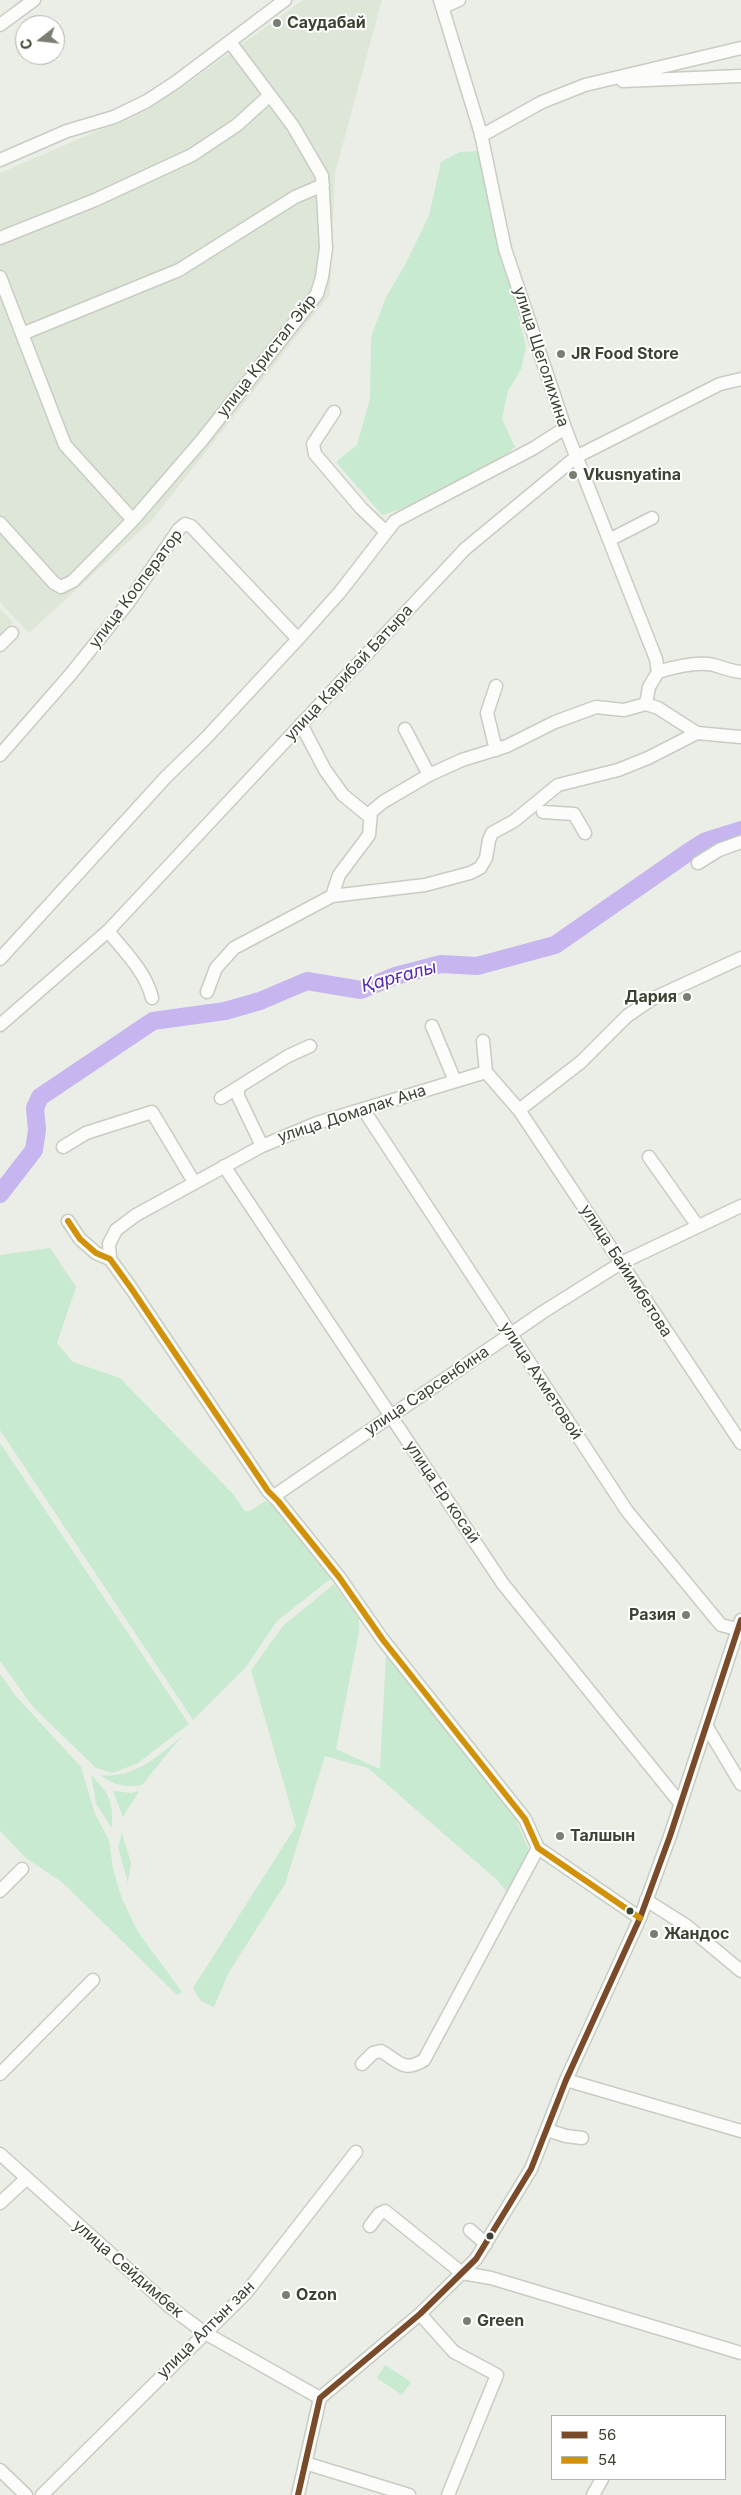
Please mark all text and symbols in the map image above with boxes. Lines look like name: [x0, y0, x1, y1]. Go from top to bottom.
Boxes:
place label: Саудабай: [287, 13, 366, 33]
north arrow: [15, 15, 65, 65]
marker: Саудабай: [271, 17, 283, 29]
text: С: [16, 37, 36, 51]
street label: улица Щеголихина: [509, 284, 573, 430]
street label: улица Кристал Эйр: [213, 291, 321, 421]
place label: JR Food Store: [571, 344, 679, 364]
marker: JR Food Store: [555, 348, 567, 360]
place label: Vkusnyatina: [583, 465, 681, 485]
marker: Vkusnyatina: [567, 469, 579, 481]
street label: улица Кооператор: [85, 526, 187, 652]
street label: улица Карибай Батыра: [281, 601, 417, 745]
water label: Қарғалы: [359, 957, 439, 997]
place label: Дария: [625, 987, 677, 1007]
marker: Дария: [681, 991, 693, 1003]
street label: улица Домалак Ана: [275, 1081, 429, 1147]
street label: улица Байимбетова: [576, 1201, 676, 1341]
street label: улица Ахметовой: [496, 1319, 586, 1443]
street label: улица Сарсенбина: [361, 1342, 493, 1440]
street label: улица Ер косай: [401, 1437, 483, 1547]
place label: Разия: [629, 1605, 676, 1625]
marker: Разия: [680, 1609, 692, 1621]
place label: Талшын: [570, 1826, 635, 1846]
marker: Талшын: [554, 1830, 566, 1842]
unlabelled marker: [625, 1906, 635, 1916]
place label: Жандос: [664, 1924, 729, 1944]
marker: Жандос: [648, 1928, 660, 1940]
street label: улица Сейдимбек: [69, 2216, 187, 2322]
unlabelled marker: [485, 2231, 495, 2241]
street label: улица Алтын зан: [153, 2277, 259, 2383]
place label: Ozon: [296, 2285, 337, 2305]
marker: Ozon: [280, 2289, 292, 2301]
place label: Green: [477, 2311, 524, 2331]
marker: Green: [461, 2315, 473, 2327]
legend: [551, 2415, 726, 2480]
text: 56: [598, 2425, 616, 2444]
text: 54: [598, 2450, 617, 2469]

